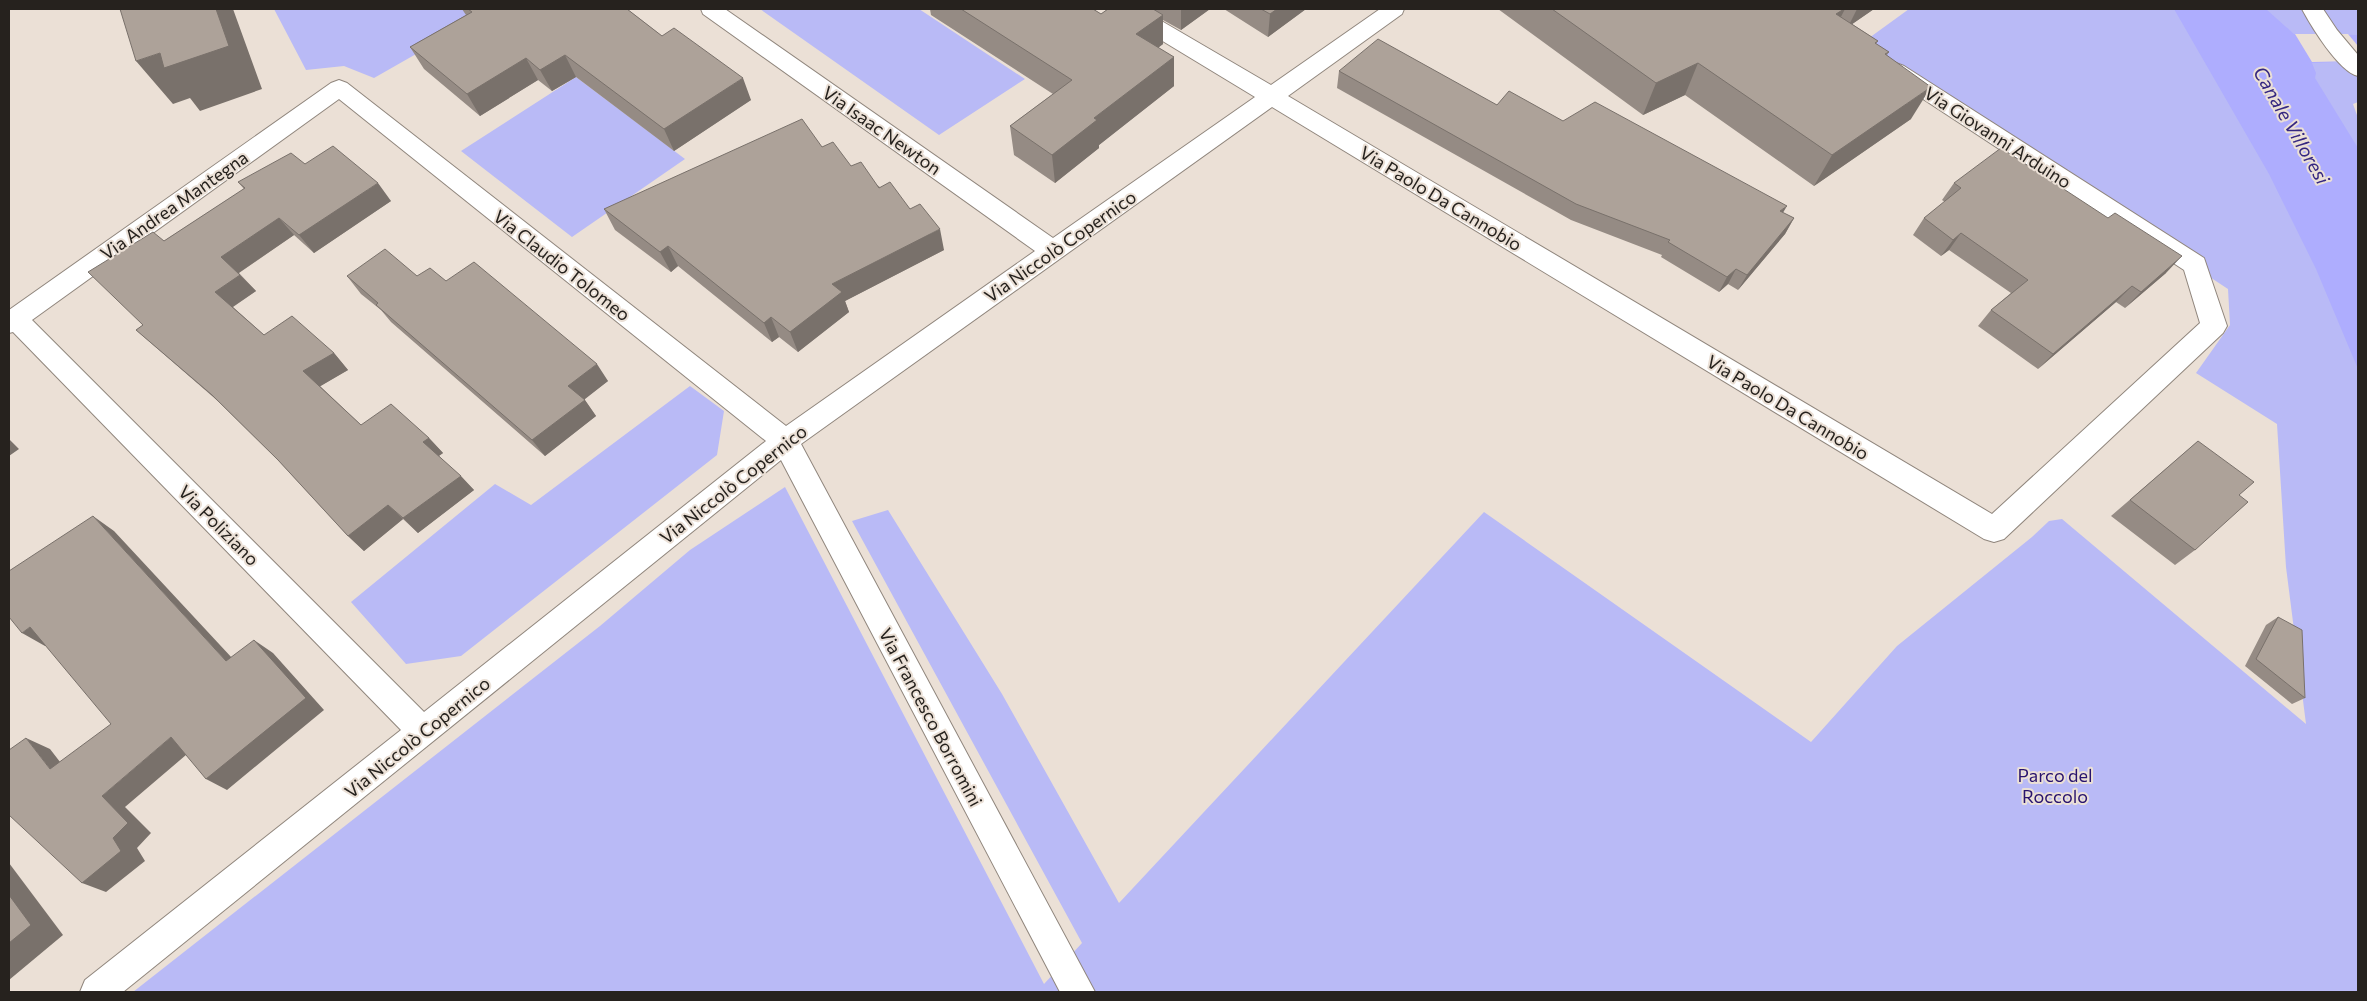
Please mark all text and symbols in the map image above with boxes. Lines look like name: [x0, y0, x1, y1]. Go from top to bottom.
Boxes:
water label: Canale Villoresi: [2249, 62, 2336, 189]
street label: Via Isaac Newton: [818, 81, 946, 179]
street label: Via Giovanni Arduino: [1920, 81, 2076, 193]
street label: Via Paolo Da Cannobio: [1356, 141, 1526, 255]
street label: Via Andrea Mantegna: [96, 146, 252, 264]
street label: Via Niccolò Copernico: [980, 185, 1140, 307]
street label: Via Claudio Tolomeo: [489, 205, 635, 325]
street label: Via Paolo Da Cannobio: [1703, 350, 1873, 464]
street label: Via Niccolò Copernico: [655, 420, 811, 548]
street label: Via Poliziano: [174, 480, 264, 570]
street label: Via Francesco Borromini: [875, 624, 987, 810]
street label: Via Niccolò Copernico: [340, 672, 494, 802]
park label: Parco del Roccolo: [2017, 764, 2093, 807]

